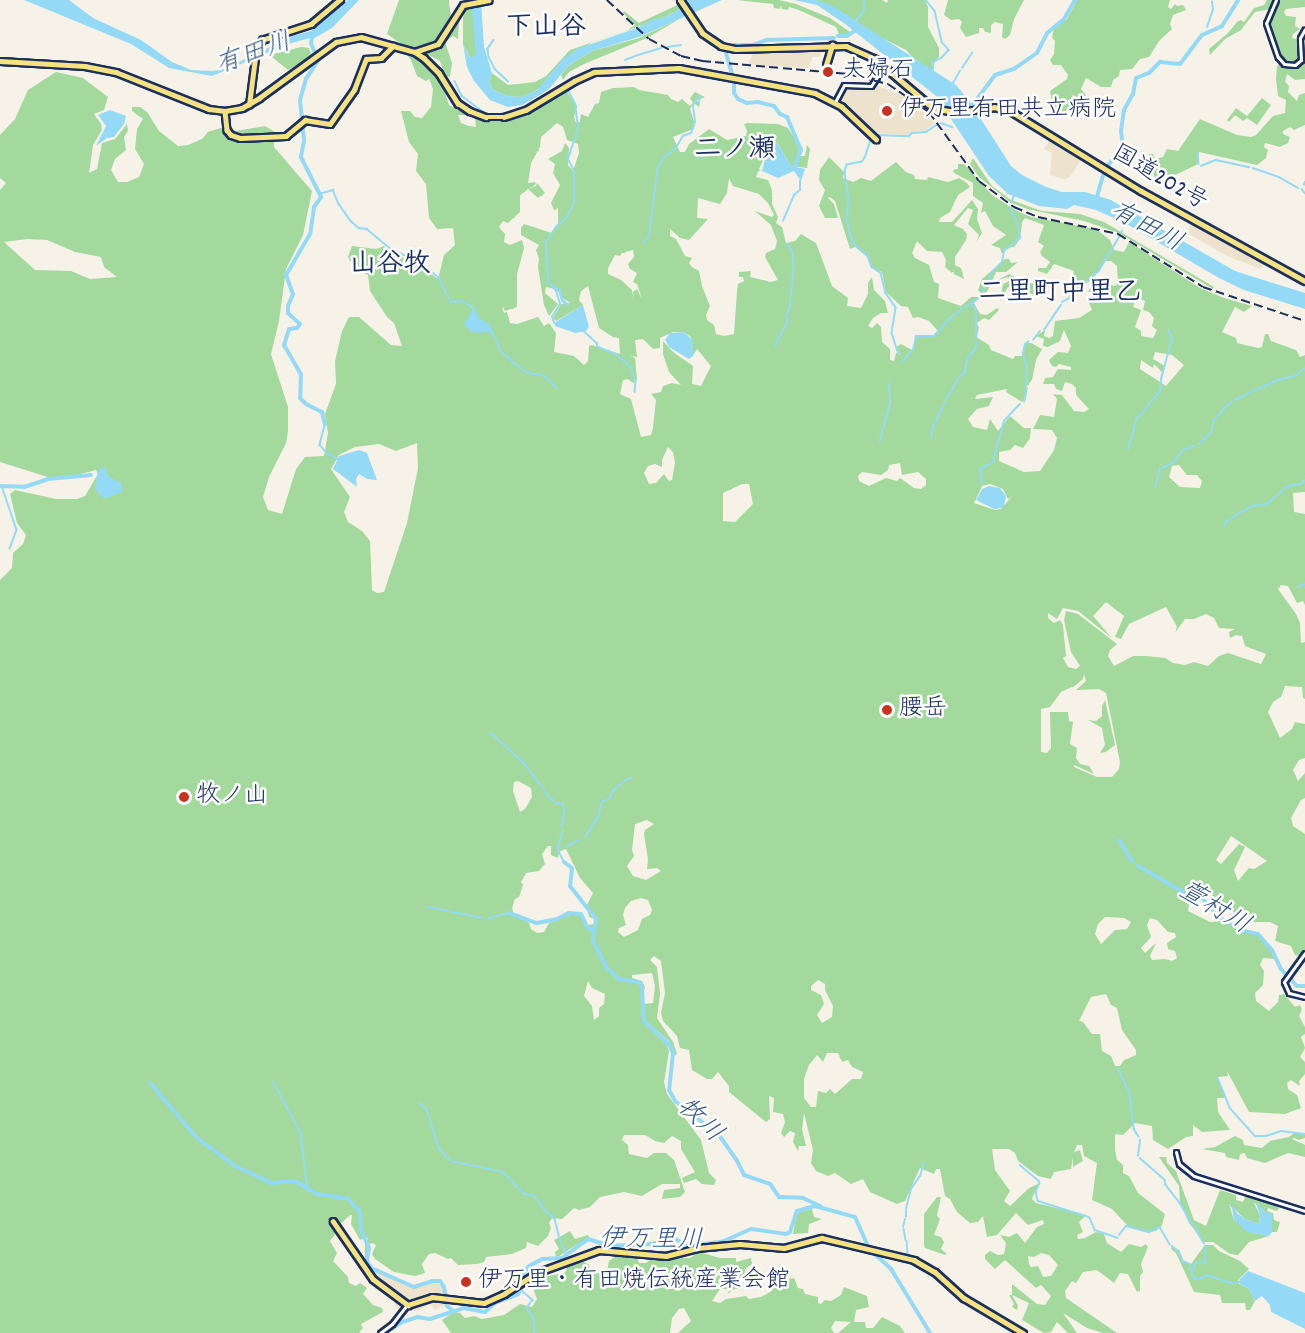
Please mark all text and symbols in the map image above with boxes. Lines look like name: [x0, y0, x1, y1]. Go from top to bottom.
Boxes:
district label: 下山谷: [506, 13, 586, 45]
water label: 有田川: [212, 28, 296, 82]
place label: 夫婦石: [842, 58, 914, 86]
marker: 夫婦石: [819, 63, 837, 81]
place label: 伊万里有田共立病院: [900, 97, 1116, 125]
marker: 伊万里有田共立病院: [878, 102, 896, 120]
district label: 二ノ瀬: [695, 135, 775, 167]
street label: 国道202号: [1106, 140, 1212, 218]
water label: 有田川: [1104, 196, 1188, 260]
district label: 山谷牧: [350, 250, 430, 282]
district label: 二里町中里乙: [979, 278, 1141, 310]
place label: 腰岳: [899, 696, 947, 724]
marker: 腰岳: [880, 703, 894, 717]
place label: 牧ノ山: [196, 783, 268, 811]
marker: 牧ノ山: [177, 790, 191, 804]
water label: 萱村川: [1173, 876, 1255, 942]
water label: 牧川: [669, 1092, 729, 1150]
water label: 伊万里川: [599, 1224, 703, 1258]
place label: 伊万里・有田焼伝統産業会館: [478, 1268, 790, 1296]
marker: 伊万里・有田焼伝統産業会館: [459, 1275, 473, 1289]

